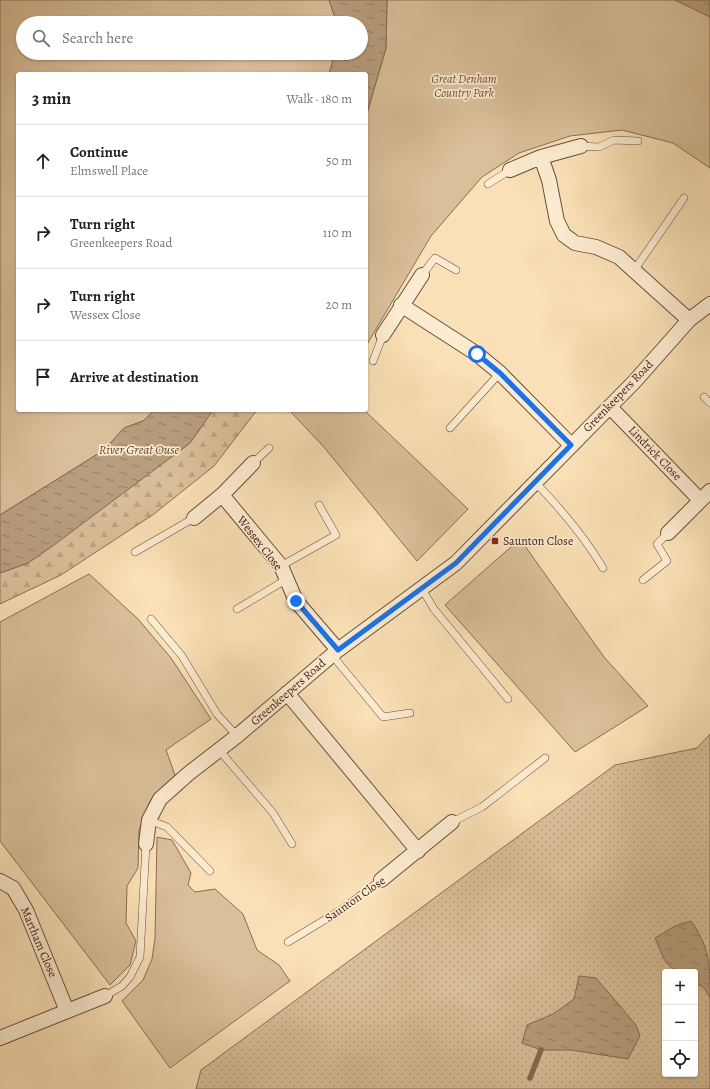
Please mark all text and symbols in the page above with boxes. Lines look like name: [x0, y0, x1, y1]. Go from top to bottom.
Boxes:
search box: [16, 16, 368, 60]
icon: search: [30, 27, 52, 49]
text: Search here: [62, 28, 133, 48]
park label: Great Denham Country Park: [431, 71, 497, 101]
text: 3 min: [32, 87, 71, 110]
text: Walk · 180 m: [286, 90, 352, 107]
text: Continue: [70, 142, 128, 162]
icon: ahead: [32, 150, 54, 172]
text: 50 m: [326, 152, 352, 169]
text: Elmswell Place: [70, 162, 148, 179]
text: Turn right: [70, 214, 135, 234]
icon: right: [32, 222, 54, 244]
text: 110 m: [323, 224, 352, 241]
text: Greenkeepers Road: [70, 234, 172, 251]
text: Turn right: [70, 286, 135, 306]
icon: right: [32, 294, 54, 316]
text: 20 m: [326, 296, 352, 313]
text: Wessex Close: [70, 306, 141, 323]
route start: [468, 345, 486, 363]
street label: Greenkeepers Road: [579, 356, 657, 436]
icon: arrive: [32, 366, 54, 388]
text: Arrive at destination: [70, 367, 199, 387]
street label: Lindrick Close: [625, 422, 685, 484]
water label: River Great Ouse: [99, 441, 180, 458]
street label: Wessex Close: [233, 512, 286, 574]
place label: Saunton Close: [503, 533, 573, 549]
marker: Saunton Close: [490, 536, 500, 546]
route end: [287, 592, 305, 610]
street label: Greenkeepers Road: [247, 655, 329, 729]
street label: Saunton Close: [322, 872, 388, 926]
street label: Martham Close: [17, 904, 61, 980]
map controls: [662, 969, 698, 1077]
button: +: [662, 969, 698, 1005]
button: −: [662, 1005, 698, 1041]
button: locate: [662, 1041, 698, 1077]

